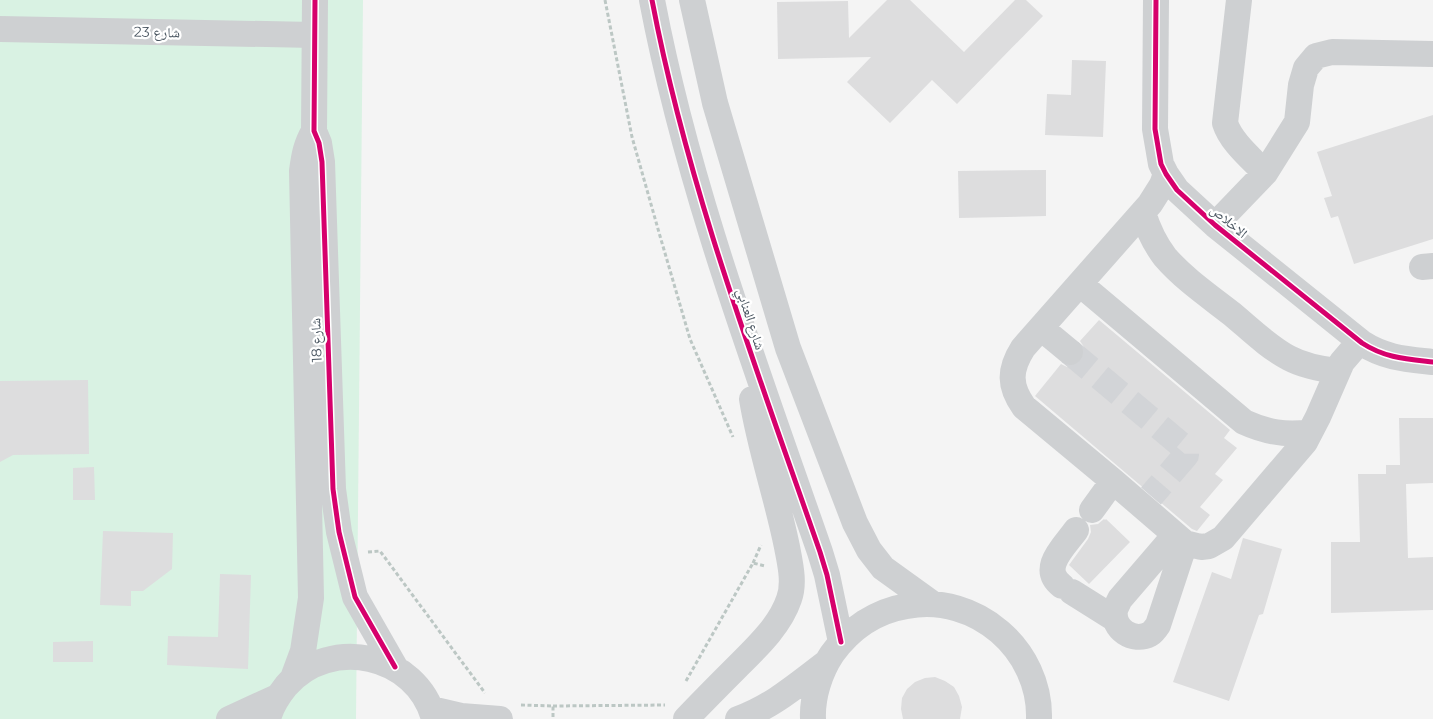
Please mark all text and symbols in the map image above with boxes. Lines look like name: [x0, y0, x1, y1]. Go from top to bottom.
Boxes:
street label: شارع 23: [134, 23, 180, 42]
street label: الاخلاص: [1207, 200, 1251, 242]
street label: شارع العنابي: [730, 286, 769, 353]
street label: شارع 18: [306, 318, 327, 362]

